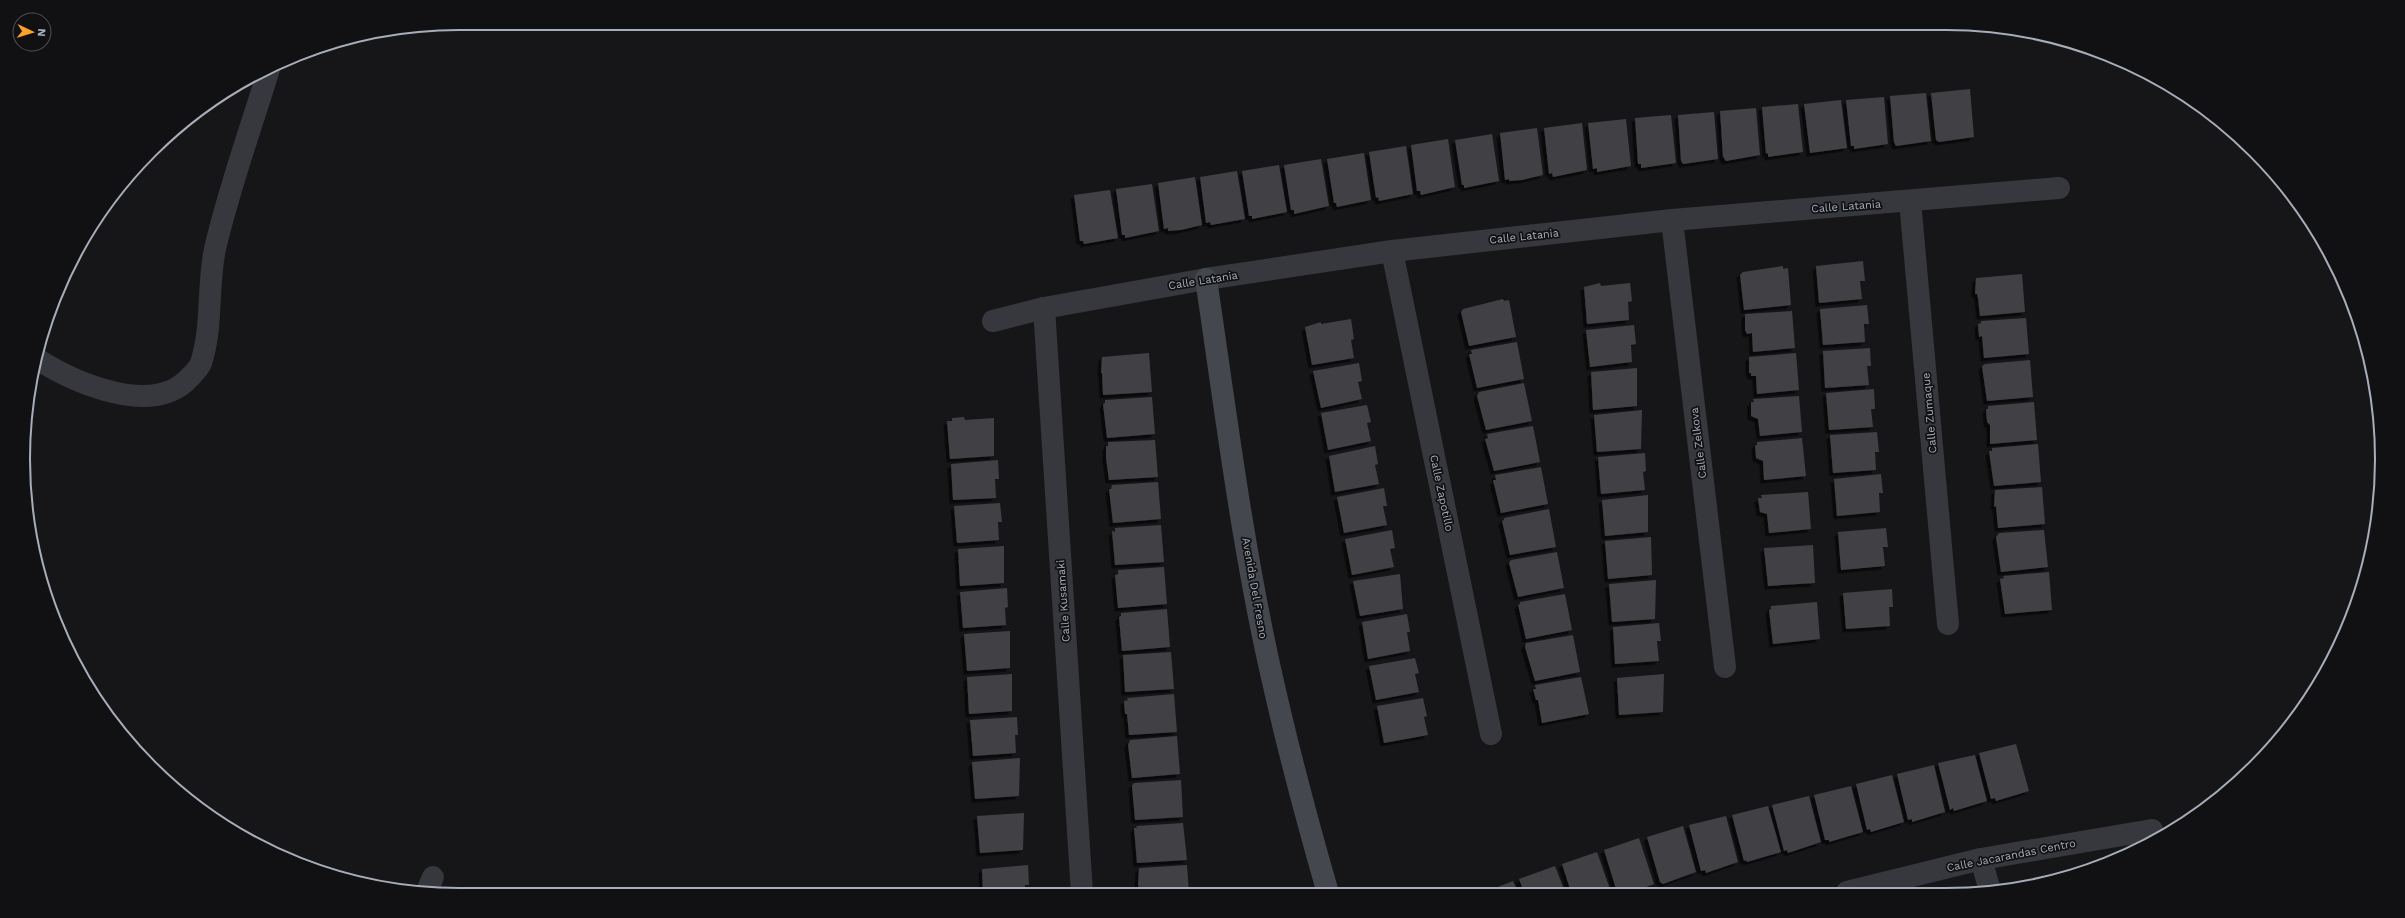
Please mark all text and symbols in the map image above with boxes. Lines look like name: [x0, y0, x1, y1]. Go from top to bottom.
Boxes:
north arrow: [12, 12, 52, 52]
text: N: [35, 28, 48, 37]
street label: Calle Latania: [1811, 198, 1881, 215]
street label: Calle Latania: [1489, 226, 1560, 247]
street label: Calle Latania: [1168, 269, 1239, 292]
street label: Calle Zumaque: [1919, 372, 1939, 454]
street label: Calle Zelkova: [1688, 407, 1709, 479]
street label: Calle Zapotillo: [1427, 454, 1456, 533]
street label: Avenida Del Fresno: [1239, 537, 1270, 640]
street label: Calle Kusamaki: [1054, 559, 1073, 642]
street label: Calle Jacarandas Centro: [1945, 837, 2077, 874]

